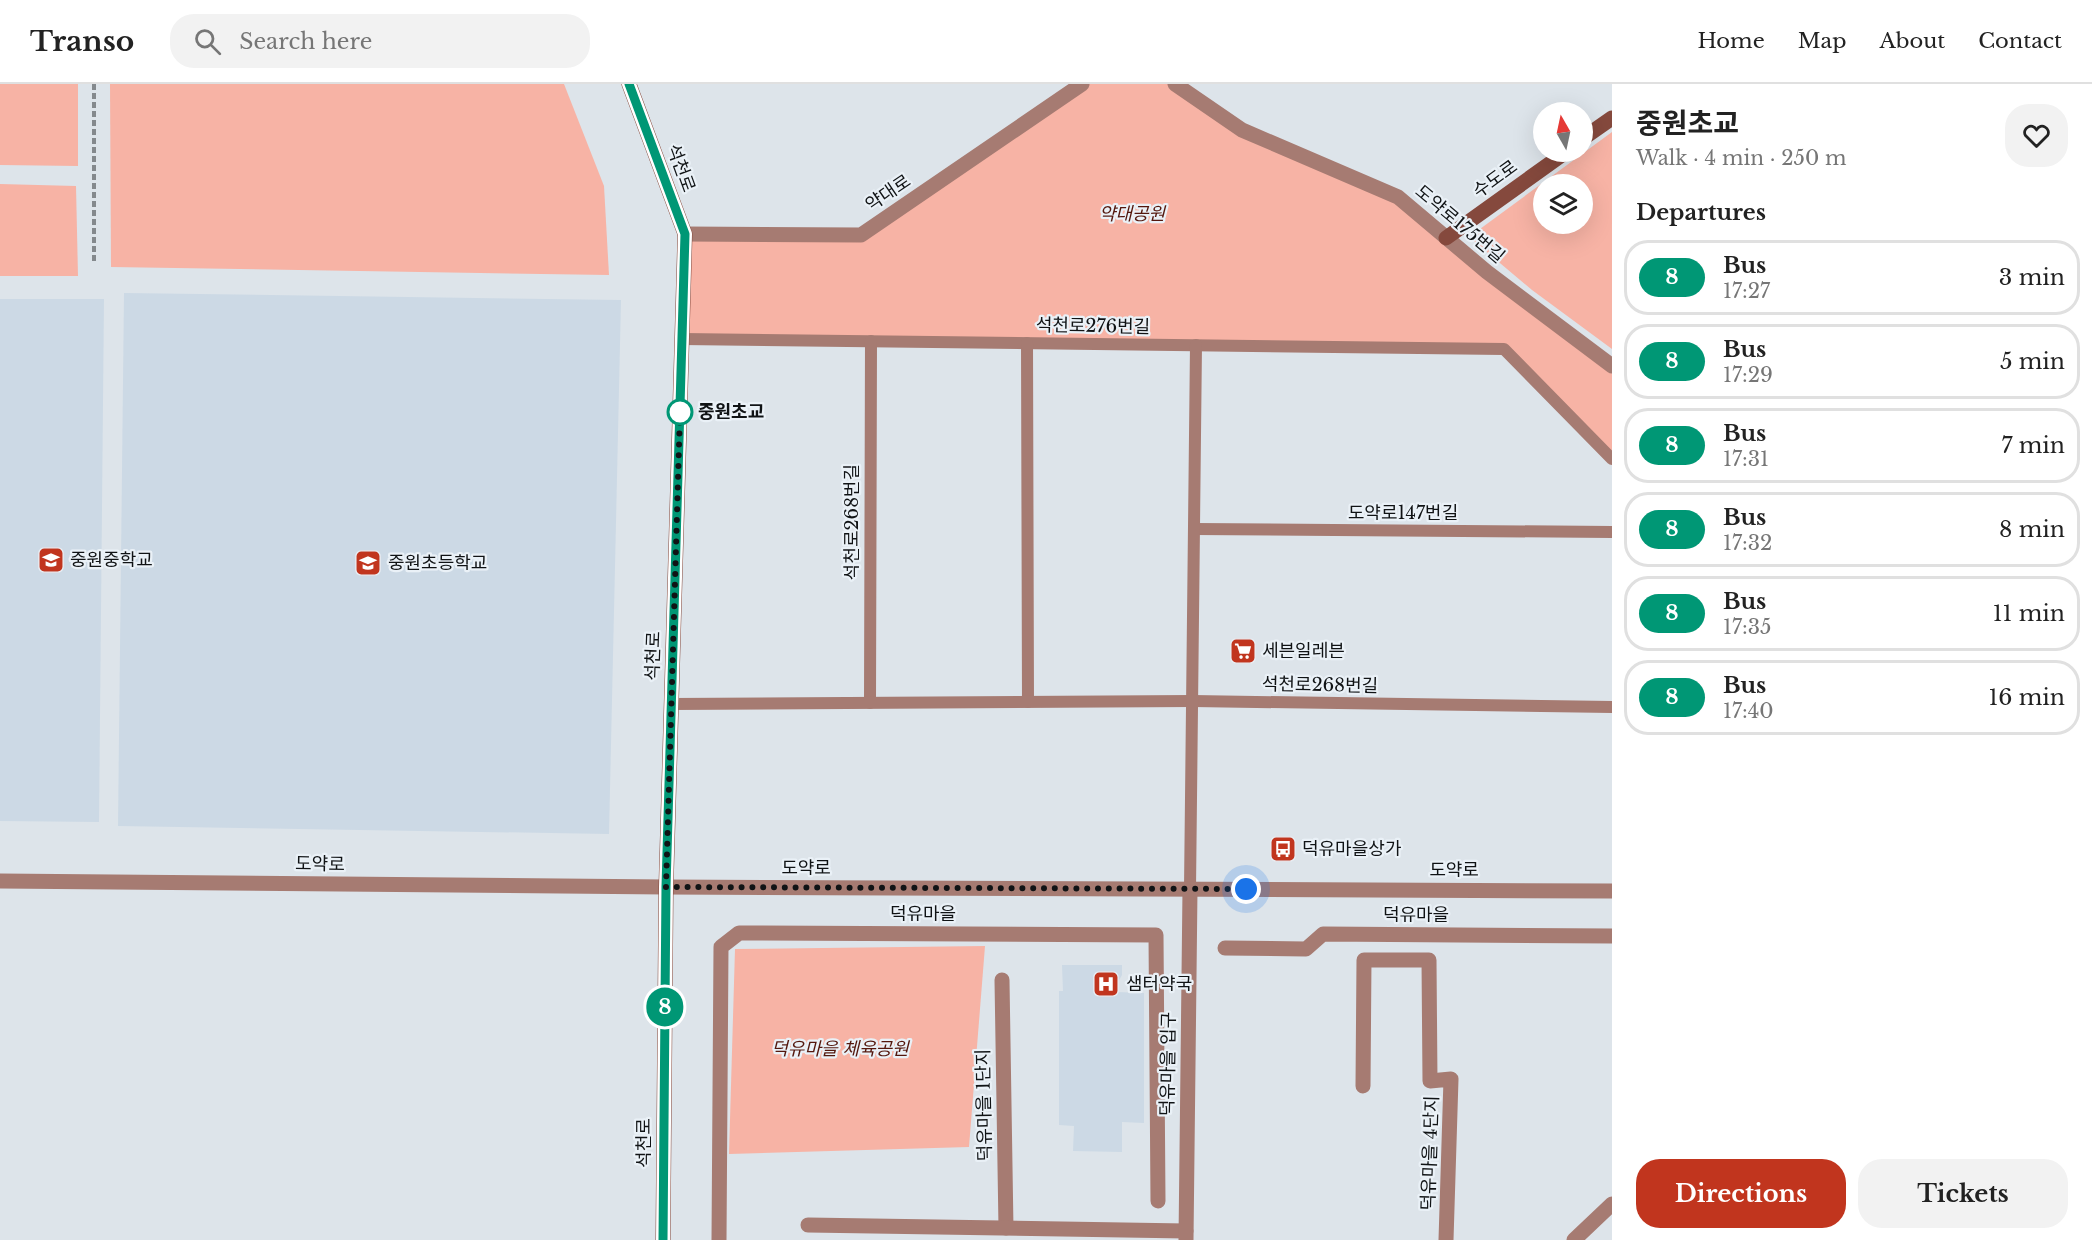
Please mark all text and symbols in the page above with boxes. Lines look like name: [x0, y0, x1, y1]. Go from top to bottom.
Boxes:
search box: [170, 14, 590, 68]
text: Transo: [30, 24, 134, 59]
icon: search: [191, 25, 224, 58]
text: Search here: [239, 28, 372, 55]
text: Home: [1698, 28, 1765, 54]
text: Map: [1798, 28, 1846, 54]
text: About: [1879, 28, 1945, 54]
text: Contact: [1978, 28, 2062, 54]
north arrow: [1533, 102, 1593, 162]
map controls: [1533, 102, 1593, 234]
button: heart: [2005, 104, 2068, 167]
text: 중원초교: [1636, 106, 1739, 141]
street label: 석천로: [662, 141, 700, 195]
text: Walk · 4 min · 250 m: [1636, 146, 1846, 170]
street label: 수도로: [1468, 155, 1522, 203]
street label: 약대로: [861, 170, 915, 216]
button: layers: [1533, 174, 1593, 234]
street label: 도약로175번길: [1411, 180, 1509, 268]
text: Departures: [1636, 199, 1766, 226]
park label: 약대공원: [1099, 203, 1167, 225]
text: Bus: [1723, 252, 1766, 279]
text: 8: [1665, 264, 1679, 290]
text: 3 min: [1999, 264, 2065, 291]
text: 17:27: [1723, 279, 1770, 303]
street label: 석천로276번길: [1036, 314, 1150, 338]
text: Bus: [1723, 336, 1766, 363]
text: 8: [1665, 348, 1679, 374]
text: 5 min: [2000, 348, 2065, 375]
text: 17:29: [1723, 363, 1773, 387]
marker: 중원초교: [667, 399, 693, 425]
place label: 중원초교: [698, 401, 764, 423]
text: Bus: [1723, 420, 1766, 447]
text: 8: [1665, 432, 1679, 458]
text: 7 min: [2001, 432, 2065, 459]
text: 17:31: [1723, 447, 1769, 471]
street label: 석천로268번길: [841, 464, 863, 580]
street label: 도약로147번길: [1348, 502, 1458, 524]
text: Bus: [1723, 504, 1766, 531]
text: 8: [1665, 516, 1679, 542]
text: 8 min: [1999, 516, 2065, 543]
text: 17:32: [1723, 531, 1772, 555]
school or university icon: 중원중학교: [36, 545, 66, 575]
school or university icon: 중원초등학교: [353, 548, 383, 578]
place label: 중원중학교: [70, 549, 153, 571]
place label: 중원초등학교: [388, 552, 487, 574]
text: Bus: [1723, 588, 1766, 615]
text: 8: [1665, 600, 1679, 626]
text: 11 min: [1993, 600, 2065, 627]
text: 17:35: [1723, 615, 1771, 639]
street label: 석천로: [641, 631, 665, 681]
supermarket icon: 세븐일레븐: [1228, 636, 1258, 666]
place label: 세븐일레븐: [1262, 640, 1345, 662]
text: Bus: [1723, 672, 1766, 699]
street label: 석천로268번길: [1262, 673, 1378, 697]
text: 8: [1665, 684, 1679, 710]
text: 16 min: [1988, 684, 2065, 711]
text: 17:40: [1723, 699, 1774, 723]
bus stop icon: 덕유마을상가: [1268, 834, 1298, 864]
place label: 덕유마을상가: [1302, 838, 1402, 860]
street label: 도약로: [295, 853, 345, 875]
street label: 도약로: [781, 857, 831, 879]
street label: 도약로: [1429, 859, 1479, 881]
your location: [1231, 874, 1261, 904]
street label: 덕유마을: [890, 903, 956, 925]
street label: 덕유마을: [1383, 904, 1449, 926]
hospital icon: 샘터약국: [1091, 969, 1121, 999]
place label: 샘터약국: [1126, 973, 1192, 995]
line badge: 8: [646, 988, 684, 1026]
text: 8: [658, 994, 672, 1020]
street label: 덕유마을 입구: [1156, 1012, 1180, 1116]
park label: 덕유마을 체육공원: [771, 1038, 910, 1060]
street label: 덕유마을 1단지: [972, 1049, 996, 1161]
street label: 덕유마을 4단지: [1417, 1095, 1443, 1211]
street label: 석천로: [633, 1118, 655, 1168]
button: Directions: [1636, 1159, 1846, 1228]
button: Tickets: [1858, 1159, 2068, 1228]

